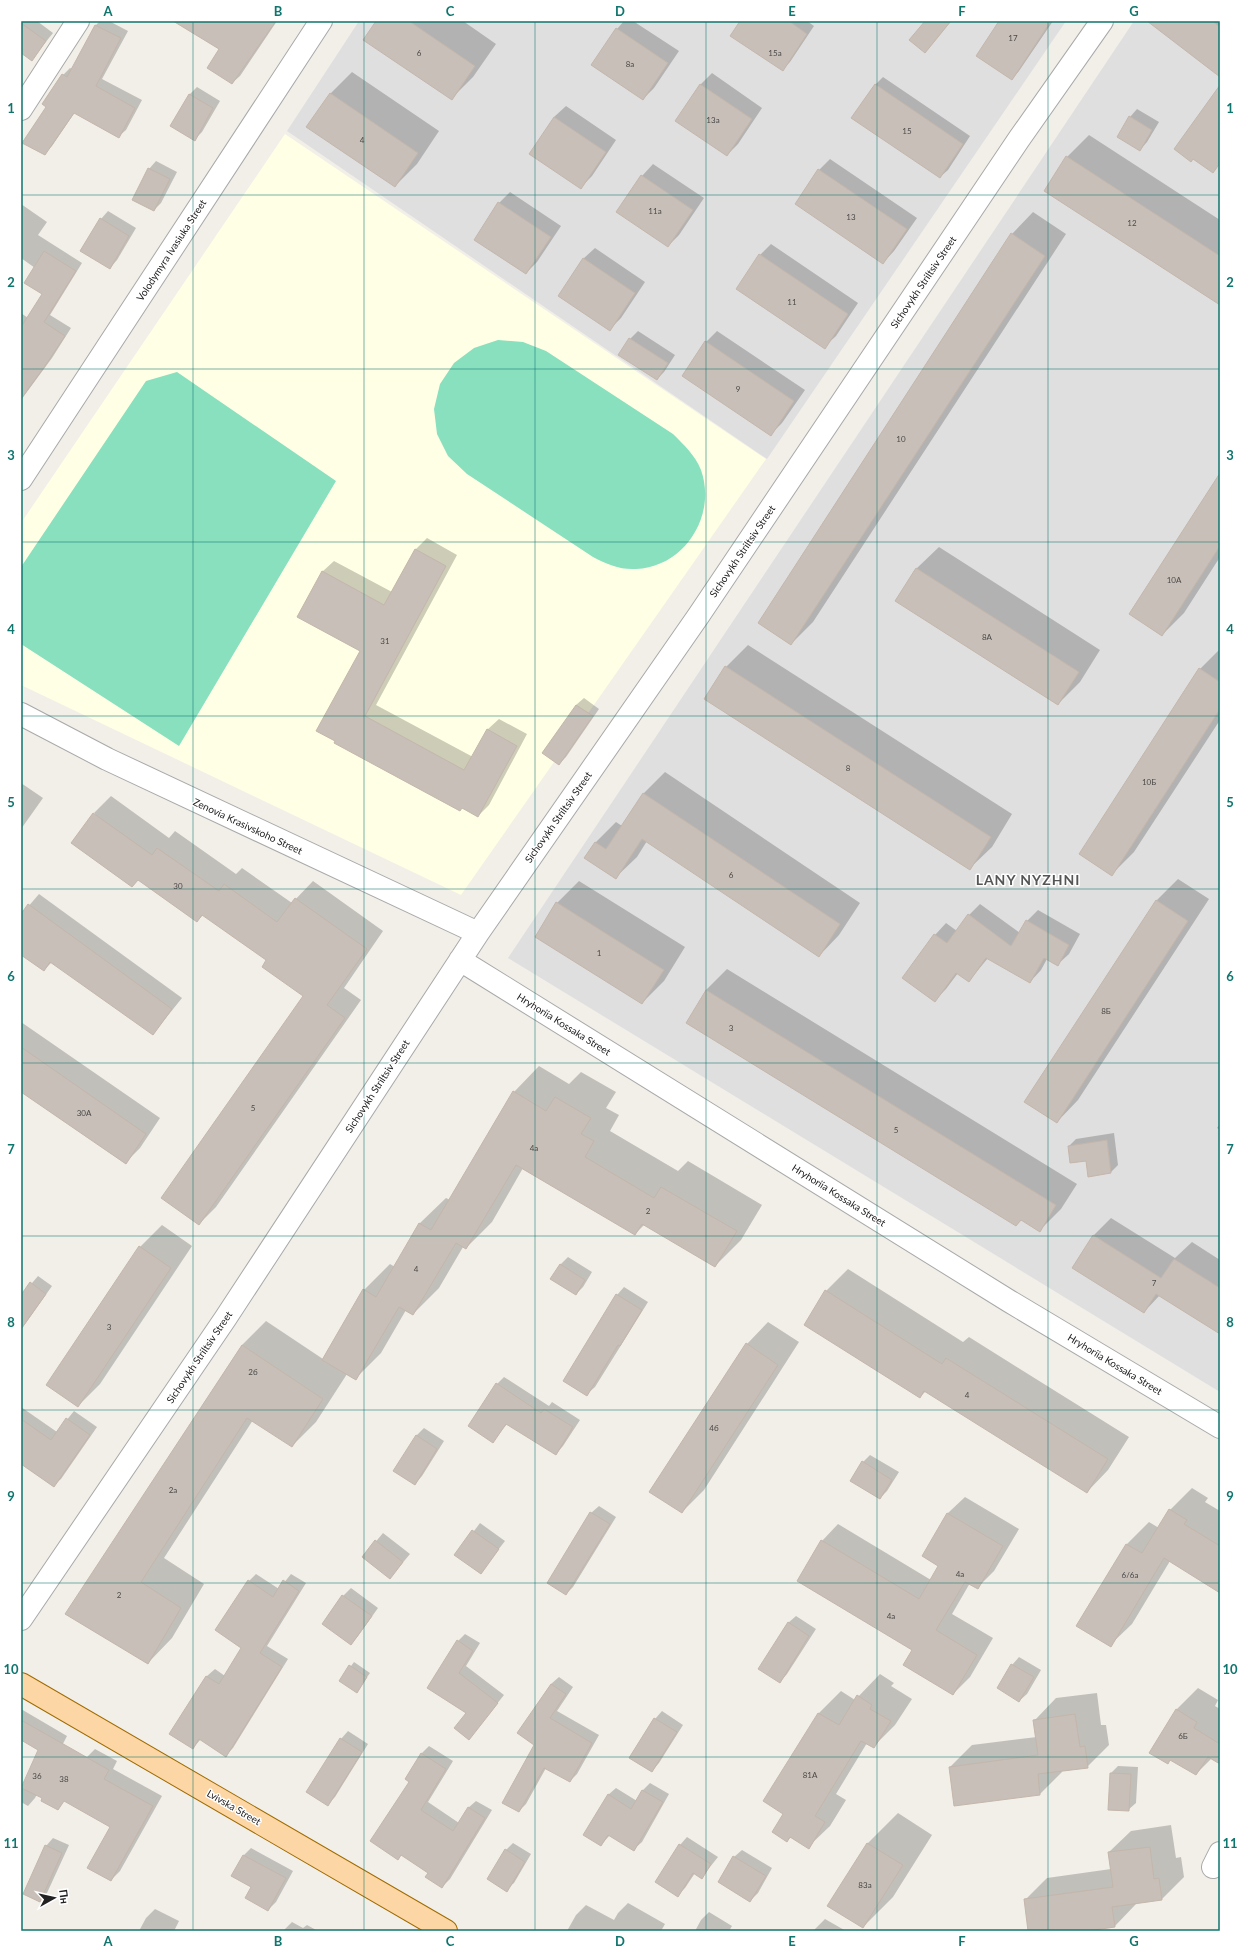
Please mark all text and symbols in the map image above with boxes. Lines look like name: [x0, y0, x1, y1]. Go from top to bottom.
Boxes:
text: A: [102, 3, 113, 19]
text: B: [274, 3, 283, 19]
text: C: [446, 3, 455, 19]
text: D: [615, 3, 625, 19]
text: E: [788, 3, 796, 19]
text: F: [958, 3, 966, 19]
text: G: [1129, 3, 1139, 19]
house number: 17: [1008, 33, 1018, 43]
house number: 6: [417, 48, 422, 58]
house number: 15а: [768, 48, 782, 58]
house number: 8а: [626, 59, 634, 69]
text: 1: [7, 100, 15, 116]
text: 1: [1226, 100, 1234, 116]
house number: 13а: [706, 115, 720, 125]
house number: 15: [902, 126, 912, 136]
house number: 4: [360, 135, 365, 145]
street label: Volodymyra Ivasiuka Street: [134, 197, 209, 303]
house number: 11а: [648, 206, 662, 216]
house number: 13: [846, 212, 856, 222]
house number: 12: [1127, 218, 1137, 228]
street label: Sichovykh Striltsiv Street: [888, 233, 959, 330]
text: 2: [7, 274, 15, 290]
text: 2: [1226, 274, 1234, 290]
house number: 11: [787, 297, 797, 307]
house number: 9: [736, 384, 741, 394]
house number: 10: [896, 434, 906, 444]
text: 3: [7, 447, 15, 463]
text: 3: [1226, 447, 1234, 463]
street label: Sichovykh Striltsiv Street: [707, 502, 778, 599]
house number: 10А: [1167, 575, 1182, 585]
text: 4: [7, 621, 15, 637]
text: 4: [1226, 621, 1234, 637]
house number: 8А: [982, 632, 993, 642]
house number: 31: [380, 636, 390, 646]
house number: 8: [846, 763, 851, 773]
street label: Sichovykh Striltsiv Street: [522, 769, 594, 865]
house number: 10Б: [1142, 777, 1156, 787]
text: 5: [7, 794, 15, 810]
text: 5: [1226, 794, 1234, 810]
street label: Zenovia Krasivskoho Street: [191, 795, 305, 857]
house number: 6: [729, 870, 734, 880]
district label: LANY NYZHNI: [976, 871, 1080, 888]
house number: 30: [173, 881, 183, 891]
house number: 1: [597, 948, 602, 958]
text: 6: [7, 968, 15, 984]
text: 6: [1226, 968, 1234, 984]
street label: Hryhoriia Kossaka Street: [515, 990, 613, 1058]
house number: 8Б: [1101, 1006, 1111, 1016]
house number: 3: [729, 1023, 734, 1033]
street label: Sichovykh Striltsiv Street: [342, 1037, 412, 1135]
house number: 5: [251, 1103, 256, 1113]
house number: 30А: [77, 1108, 92, 1118]
house number: 5: [894, 1125, 899, 1135]
text: 7: [7, 1141, 15, 1157]
text: 7: [1226, 1141, 1234, 1157]
house number: 4а: [530, 1143, 538, 1153]
street label: Hryhoriia Kossaka Street: [790, 1161, 888, 1229]
house number: 2: [646, 1206, 651, 1216]
house number: 4: [414, 1264, 419, 1274]
house number: 7: [1152, 1278, 1157, 1288]
street label: Sichovykh Striltsiv Street: [164, 1308, 235, 1405]
text: 8: [7, 1314, 15, 1330]
text: 8: [1226, 1314, 1234, 1330]
house number: 3: [107, 1322, 112, 1332]
street label: Hryhoriia Kossaka Street: [1066, 1331, 1165, 1397]
house number: 2б: [248, 1367, 258, 1377]
house number: 4: [965, 1390, 970, 1400]
house number: 4б: [709, 1423, 719, 1433]
house number: 2а: [169, 1485, 177, 1495]
text: 9: [7, 1488, 15, 1504]
text: 9: [1226, 1488, 1234, 1504]
house number: 4а: [956, 1569, 964, 1579]
house number: 6/6а: [1122, 1570, 1138, 1580]
house number: 2: [117, 1590, 122, 1600]
house number: 4а: [887, 1611, 895, 1621]
text: 10: [3, 1661, 19, 1677]
text: 10: [1222, 1661, 1238, 1677]
house number: 6Б: [1178, 1731, 1188, 1741]
house number: 81А: [803, 1770, 818, 1780]
house number: 36: [32, 1771, 42, 1781]
house number: 38: [59, 1774, 69, 1784]
street label: Lvivska Street: [205, 1787, 263, 1827]
text: 11: [3, 1835, 19, 1851]
text: 11: [1222, 1835, 1238, 1851]
north arrow: [34, 1878, 74, 1918]
house number: 83а: [858, 1880, 872, 1890]
text: Пн: [57, 1889, 72, 1905]
text: A: [102, 1933, 113, 1949]
text: B: [274, 1933, 283, 1949]
text: C: [446, 1933, 455, 1949]
text: D: [615, 1933, 625, 1949]
text: E: [788, 1933, 796, 1949]
text: F: [958, 1933, 966, 1949]
text: G: [1129, 1933, 1139, 1949]

